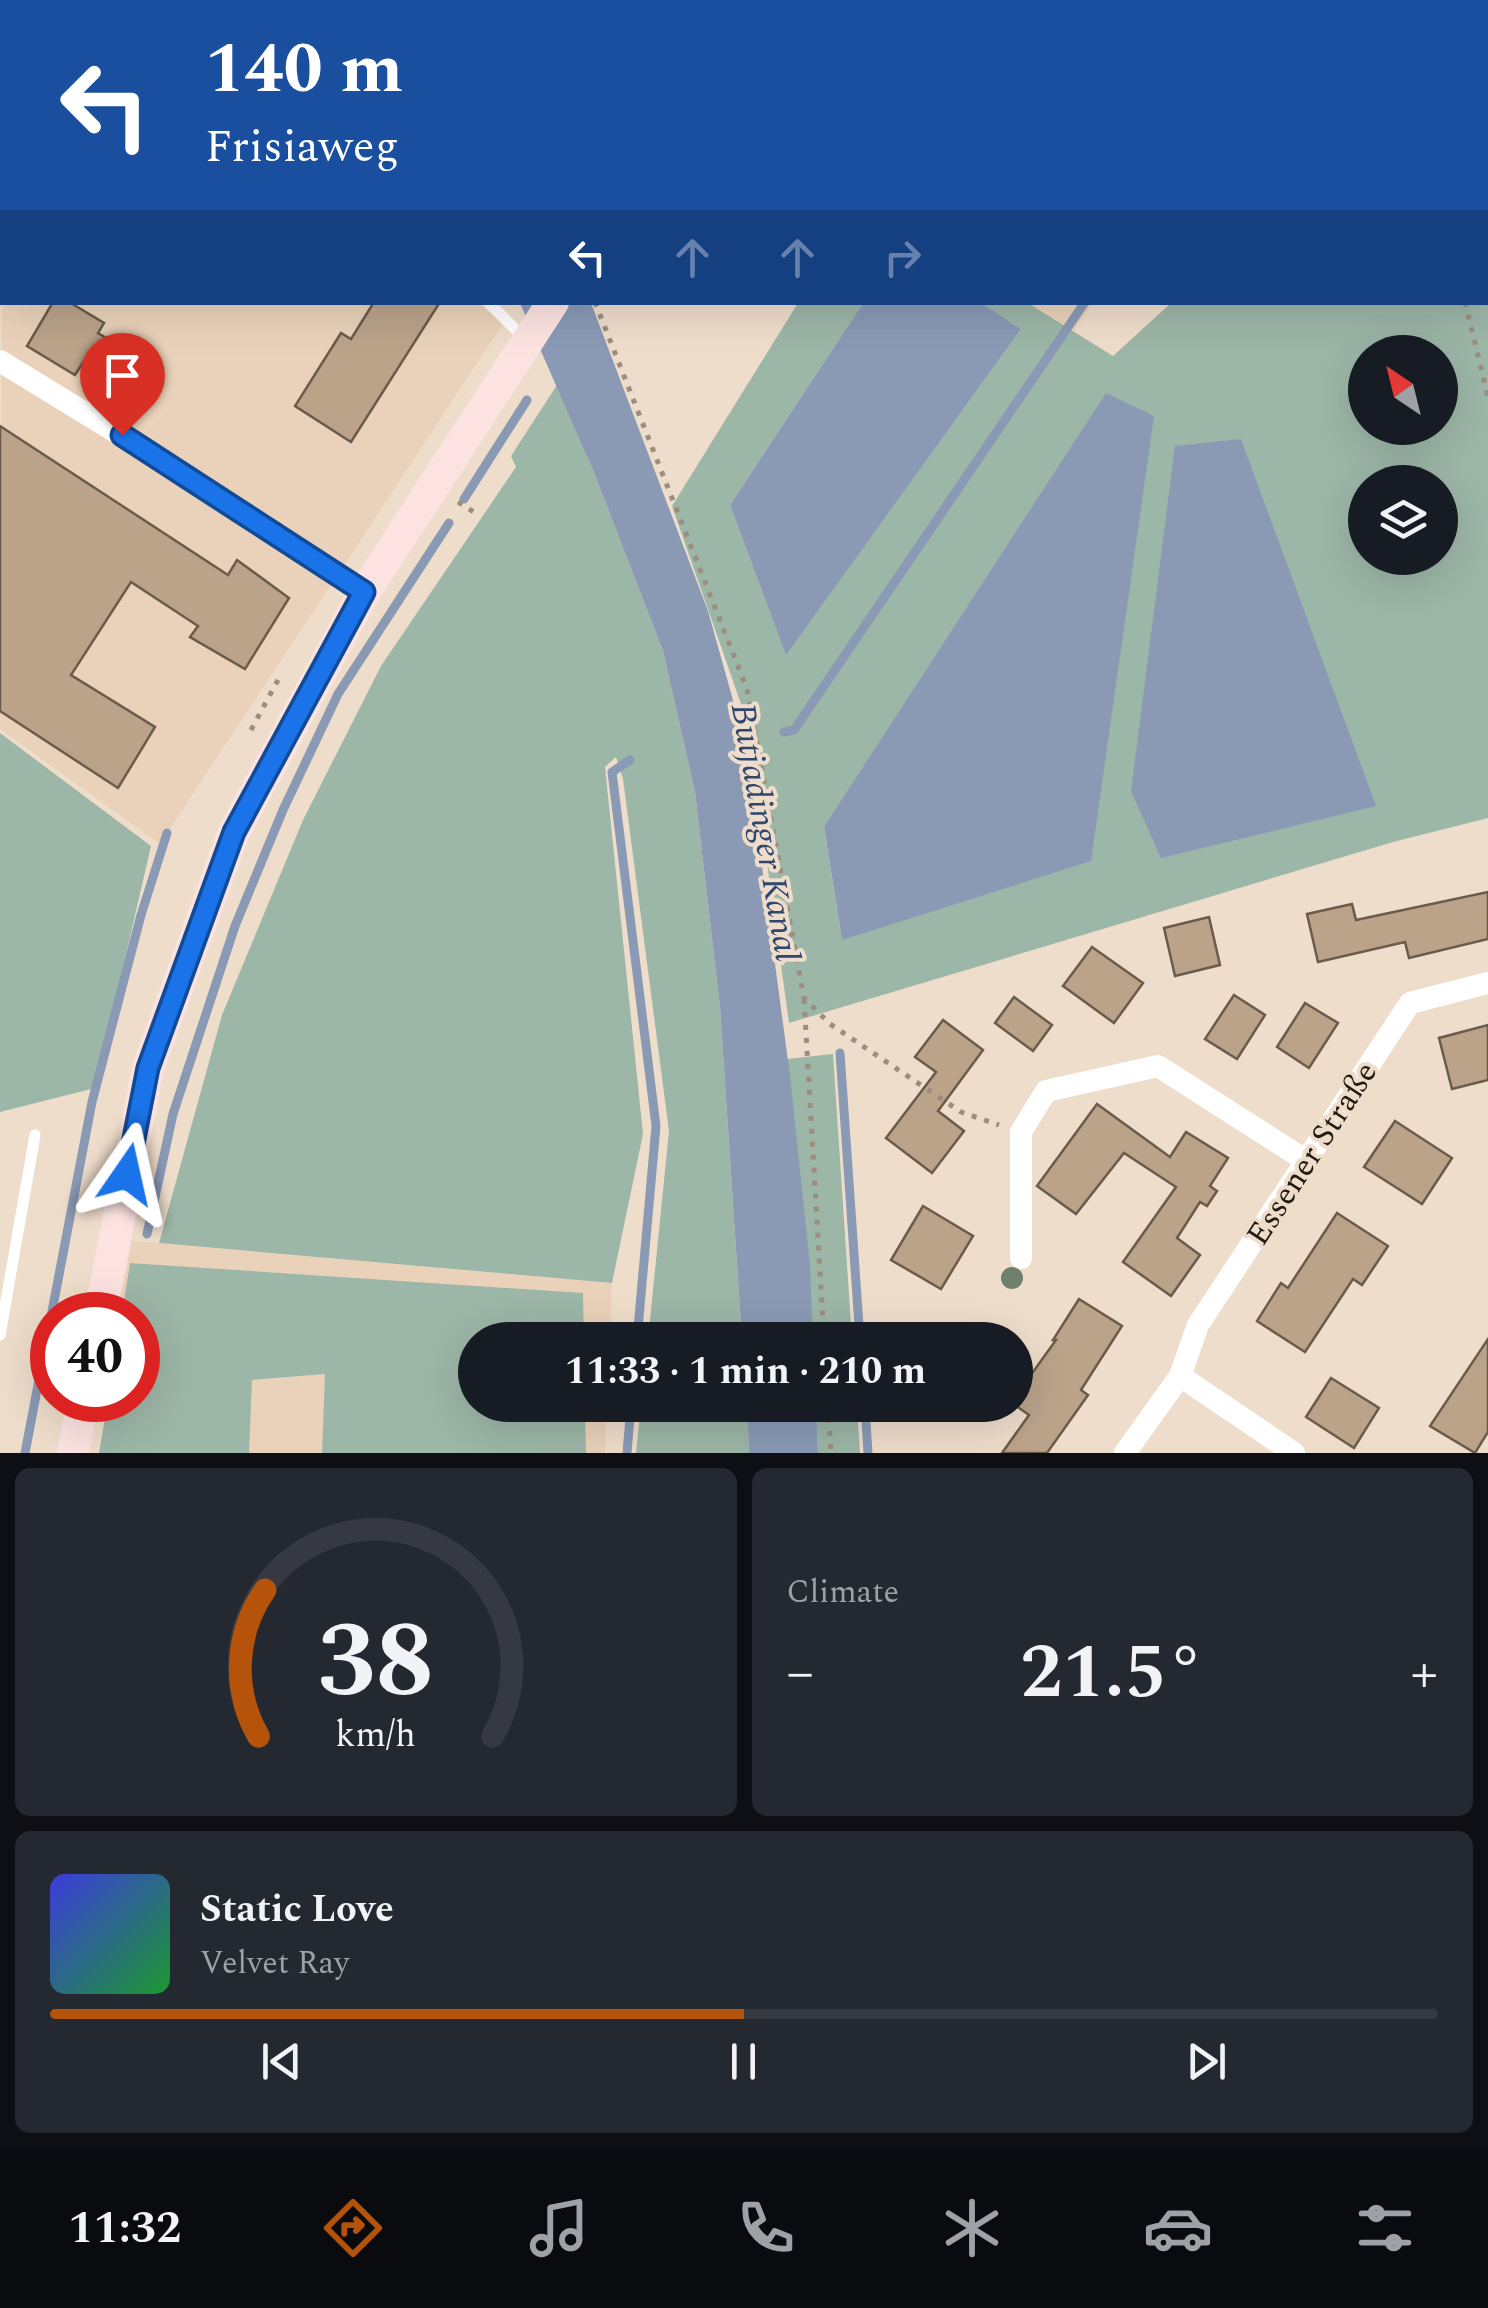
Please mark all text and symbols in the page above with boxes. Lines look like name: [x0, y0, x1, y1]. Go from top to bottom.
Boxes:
text: 140 m: [205, 17, 403, 123]
icon: left: [40, 40, 170, 170]
text: Frisiaweg: [205, 113, 399, 182]
icon: left: [560, 230, 615, 285]
icon: ahead: [665, 230, 720, 285]
icon: ahead: [770, 230, 825, 285]
icon: right: [875, 230, 930, 285]
pin: [80, 333, 165, 436]
north arrow: [1348, 335, 1458, 445]
map controls: [1348, 335, 1458, 575]
icon: arrive: [95, 348, 150, 403]
button: layers: [1348, 465, 1458, 575]
water label: Butjadinger Kanal: [716, 699, 813, 966]
street label: Essener Straße: [1234, 1052, 1390, 1256]
position arrow: [75, 1122, 179, 1226]
speed limit sign: 40: [30, 1292, 160, 1422]
text: 11:33 · 1 min · 210 m: [565, 1343, 926, 1401]
text: Climate: [787, 1568, 899, 1617]
text: 38: [317, 1584, 434, 1742]
text: 21.5°: [1020, 1617, 1204, 1731]
text: −: [787, 1632, 814, 1715]
text: +: [1410, 1632, 1438, 1715]
text: km/h: [336, 1708, 416, 1763]
text: Static Love: [200, 1881, 394, 1939]
text: Velvet Ray: [200, 1939, 349, 1988]
icon: previous: [254, 2034, 309, 2089]
icon: pause: [716, 2034, 771, 2089]
icon: next: [1179, 2034, 1234, 2089]
icon: directions: [318, 2193, 388, 2263]
icon: music: [524, 2193, 594, 2263]
icon: phone: [731, 2193, 801, 2263]
icon: climate: [937, 2193, 1007, 2263]
icon: car: [1143, 2193, 1213, 2263]
icon: filters: [1350, 2193, 1420, 2263]
text: 11:32: [68, 2194, 181, 2263]

